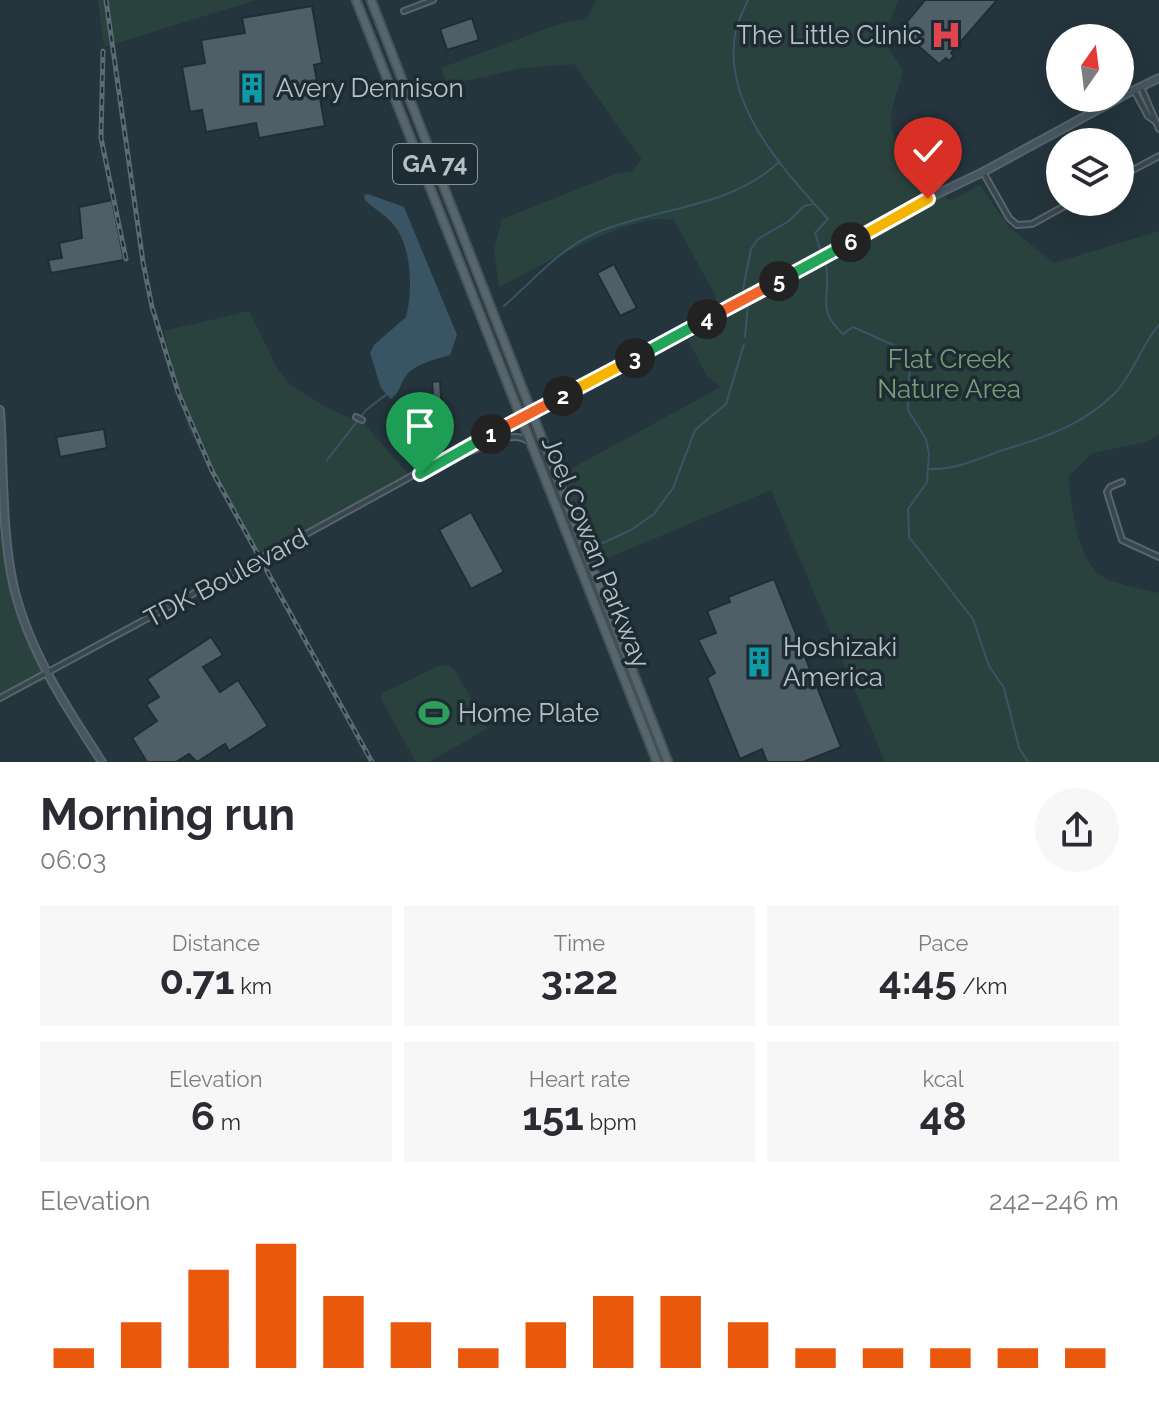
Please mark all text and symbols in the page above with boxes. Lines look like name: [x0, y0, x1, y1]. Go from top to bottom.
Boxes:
hospital icon: The Little Clinic: [929, 18, 963, 52]
place label: The Little Clinic: [736, 20, 922, 50]
north arrow: [1046, 24, 1134, 112]
map controls: [1046, 24, 1134, 216]
building icon: Avery Dennison: [235, 71, 269, 105]
place label: Avery Dennison: [276, 73, 464, 103]
pin: [894, 117, 962, 199]
button: layers: [1046, 128, 1134, 216]
icon: check: [906, 129, 950, 173]
road number: GA 74: [393, 144, 477, 184]
pin: 6: [831, 222, 871, 262]
text: 6: [844, 229, 858, 255]
pin: 5: [759, 261, 799, 301]
text: 5: [773, 268, 785, 294]
pin: 4: [687, 299, 727, 339]
text: 4: [701, 306, 713, 332]
pin: 3: [615, 338, 655, 378]
park label: Flat Creek Nature Area: [877, 344, 1021, 404]
text: 3: [629, 345, 641, 371]
pin: 2: [543, 376, 583, 416]
text: 2: [557, 383, 569, 409]
pin: [386, 392, 454, 474]
icon: arrive: [398, 404, 442, 448]
pin: 1: [471, 414, 511, 454]
text: 1: [486, 421, 496, 447]
street label: Joel Cowan Parkway: [536, 432, 656, 672]
street label: TDK Boulevard: [139, 522, 313, 634]
place label: Hoshizaki America: [783, 632, 897, 692]
building icon: Hoshizaki America: [742, 645, 776, 679]
sports icon: Home Plate: [417, 696, 451, 730]
place label: Home Plate: [458, 698, 599, 728]
button: share: [1035, 788, 1119, 872]
text: Morning run: [40, 789, 295, 840]
text: 06:03: [40, 845, 106, 875]
text: Distance: [172, 930, 260, 956]
text: Time: [554, 930, 605, 956]
text: Pace: [918, 930, 968, 956]
text: 0.71: [160, 956, 235, 1003]
text: 3:22: [541, 956, 618, 1003]
text: 4:45: [879, 956, 957, 1003]
text: km: [235, 973, 272, 999]
text: /km: [957, 973, 1007, 999]
text: Elevation: [169, 1066, 263, 1092]
text: Heart rate: [529, 1066, 630, 1092]
text: kcal: [923, 1066, 964, 1092]
text: 6: [191, 1092, 215, 1139]
text: 151: [522, 1092, 584, 1139]
text: 48: [920, 1092, 967, 1139]
text: m: [215, 1109, 241, 1135]
text: bpm: [584, 1109, 637, 1135]
text: Elevation: [40, 1186, 150, 1216]
text: 242–246 m: [989, 1186, 1119, 1216]

